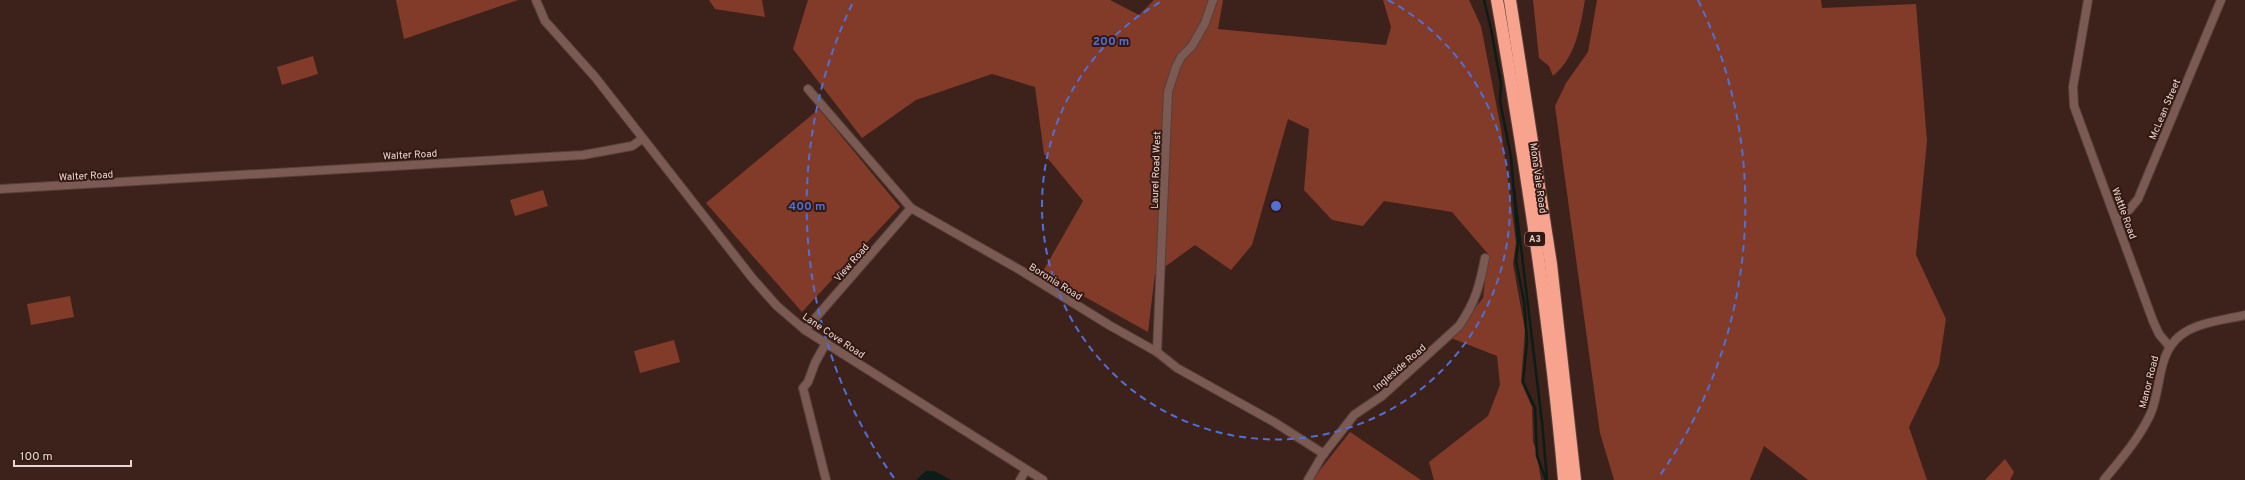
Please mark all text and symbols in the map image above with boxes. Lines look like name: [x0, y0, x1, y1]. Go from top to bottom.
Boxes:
text: 200 m: [1093, 34, 1129, 50]
street label: McLean Street: [2147, 77, 2184, 142]
street label: Laurel Road West: [1149, 131, 1164, 209]
street label: Mona Vale Road: [1526, 142, 1549, 214]
street label: Walter Road: [382, 148, 438, 163]
street label: Walter Road: [58, 169, 114, 184]
street label: Wattle Road: [2108, 186, 2139, 241]
text: 400 m: [788, 199, 826, 215]
centre of rings: [1269, 199, 1283, 213]
road number: A3: [1525, 232, 1545, 246]
street label: View Road: [832, 241, 872, 285]
street label: Boronia Road: [1026, 261, 1084, 304]
street label: Lane Cove Road: [799, 311, 867, 362]
street label: Ingleside Road: [1371, 342, 1429, 395]
street label: Manor Road: [2137, 355, 2162, 410]
scale bar: [14, 442, 131, 468]
text: 100 m: [20, 449, 53, 465]

